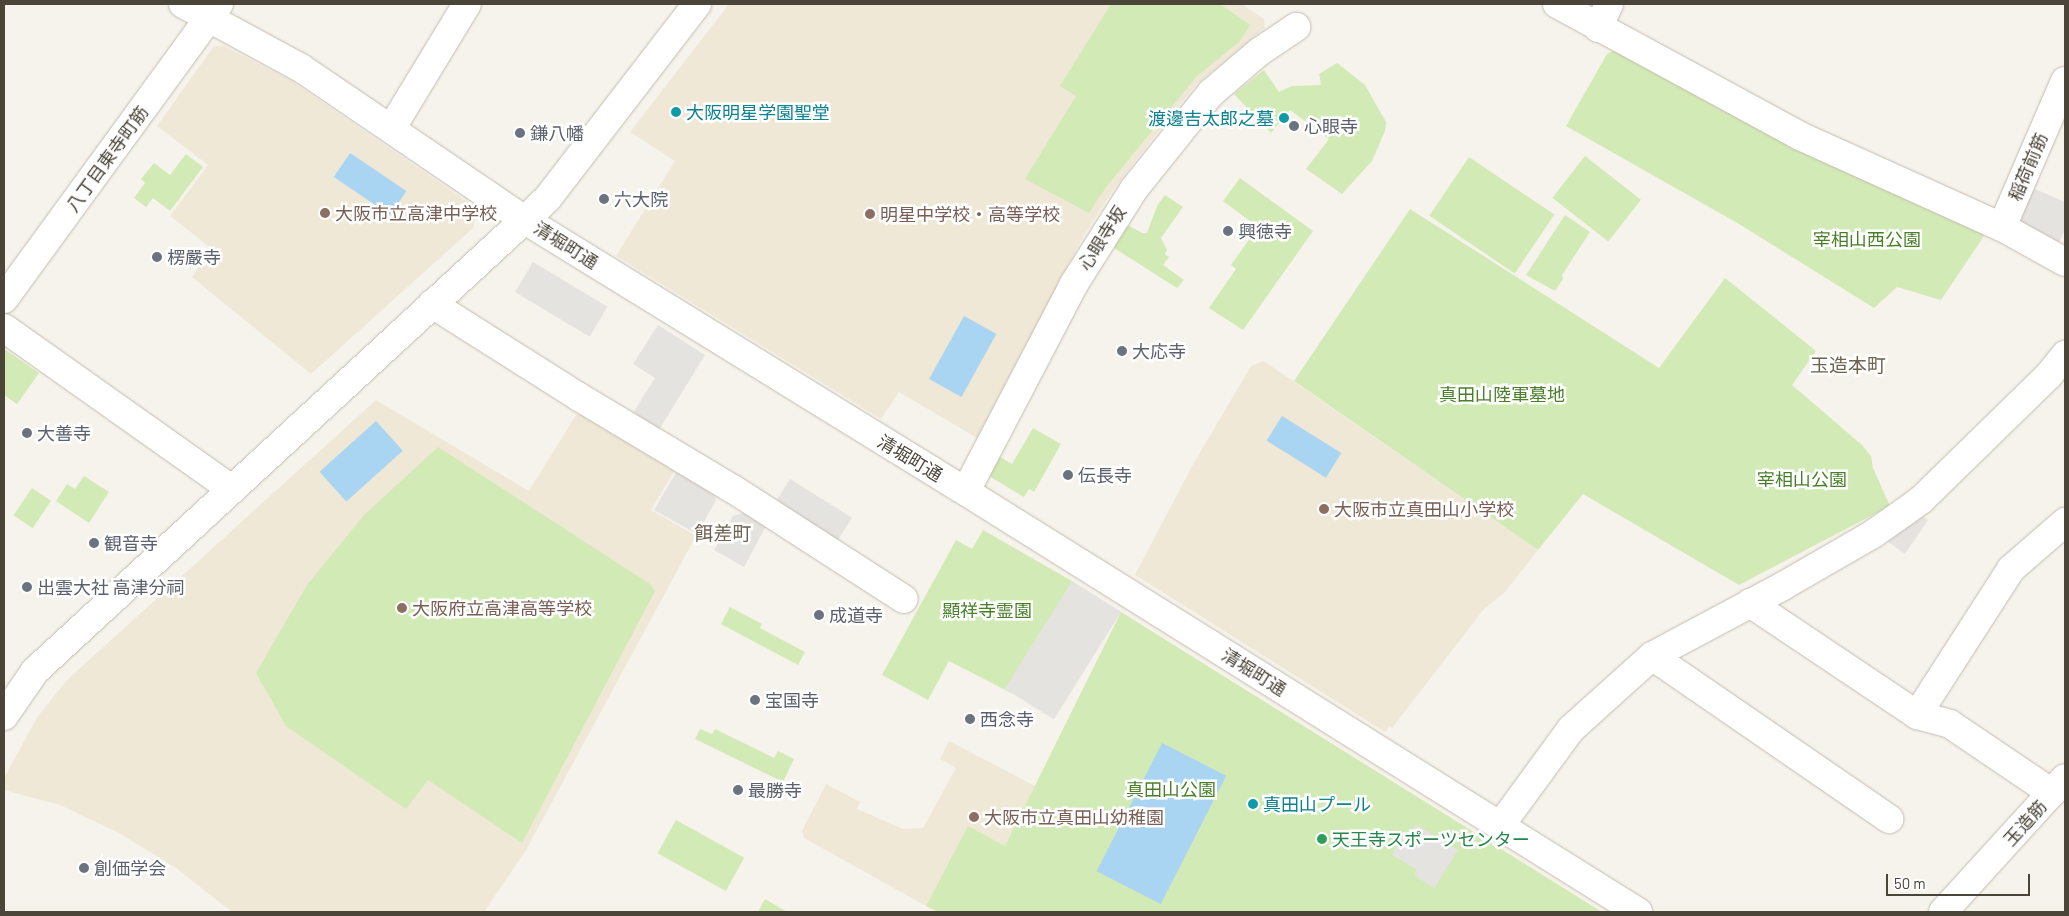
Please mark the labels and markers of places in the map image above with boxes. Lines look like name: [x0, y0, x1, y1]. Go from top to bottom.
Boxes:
place label: 大阪明星学園聖堂: [686, 101, 830, 123]
marker: 大阪明星学園聖堂: [670, 106, 682, 118]
place label: 渡邊吉太郎之墓: [1148, 107, 1274, 129]
marker: 渡邊吉太郎之墓: [1278, 112, 1290, 124]
place label: 心眼寺: [1304, 115, 1358, 137]
marker: 心眼寺: [1288, 120, 1300, 132]
place label: 鎌八幡: [530, 122, 584, 144]
marker: 鎌八幡: [514, 127, 526, 139]
place label: 六大院: [614, 188, 668, 210]
marker: 六大院: [598, 193, 610, 205]
place label: 大阪市立高津中学校: [335, 202, 497, 224]
place label: 明星中学校・高等学校: [880, 203, 1060, 225]
marker: 大阪市立高津中学校: [319, 207, 331, 219]
marker: 明星中学校・高等学校: [864, 208, 876, 220]
place label: 興徳寺: [1238, 220, 1292, 242]
marker: 興徳寺: [1222, 225, 1234, 237]
place label: 楞嚴寺: [167, 246, 221, 268]
marker: 楞嚴寺: [151, 251, 163, 263]
place label: 大応寺: [1132, 340, 1186, 362]
marker: 大応寺: [1116, 345, 1128, 357]
place label: 大善寺: [37, 422, 91, 444]
marker: 大善寺: [21, 427, 33, 439]
place label: 伝長寺: [1078, 464, 1132, 486]
marker: 伝長寺: [1062, 469, 1074, 481]
place label: 大阪市立真田山小学校: [1334, 498, 1514, 520]
marker: 大阪市立真田山小学校: [1318, 503, 1330, 515]
place label: 観音寺: [104, 532, 158, 554]
marker: 観音寺: [88, 537, 100, 549]
place label: 出雲大社 高津分祠: [37, 576, 185, 598]
marker: 出雲大社 高津分祠: [21, 581, 33, 593]
place label: 大阪府立高津高等学校: [412, 597, 592, 619]
marker: 大阪府立高津高等学校: [396, 602, 408, 614]
place label: 成道寺: [829, 604, 883, 626]
marker: 成道寺: [813, 609, 825, 621]
place label: 宝国寺: [765, 689, 819, 711]
marker: 宝国寺: [749, 694, 761, 706]
place label: 西念寺: [980, 708, 1034, 730]
marker: 西念寺: [964, 713, 976, 725]
place label: 最勝寺: [748, 779, 802, 801]
marker: 最勝寺: [732, 784, 744, 796]
place label: 真田山プール: [1263, 793, 1371, 815]
marker: 真田山プール: [1247, 798, 1259, 810]
place label: 大阪市立真田山幼稚園: [984, 806, 1164, 828]
marker: 大阪市立真田山幼稚園: [968, 811, 980, 823]
place label: 天王寺スポーツセンター: [1332, 828, 1530, 850]
marker: 天王寺スポーツセンター: [1316, 833, 1328, 845]
place label: 創価学会: [94, 857, 166, 879]
marker: 創価学会: [78, 862, 90, 874]

